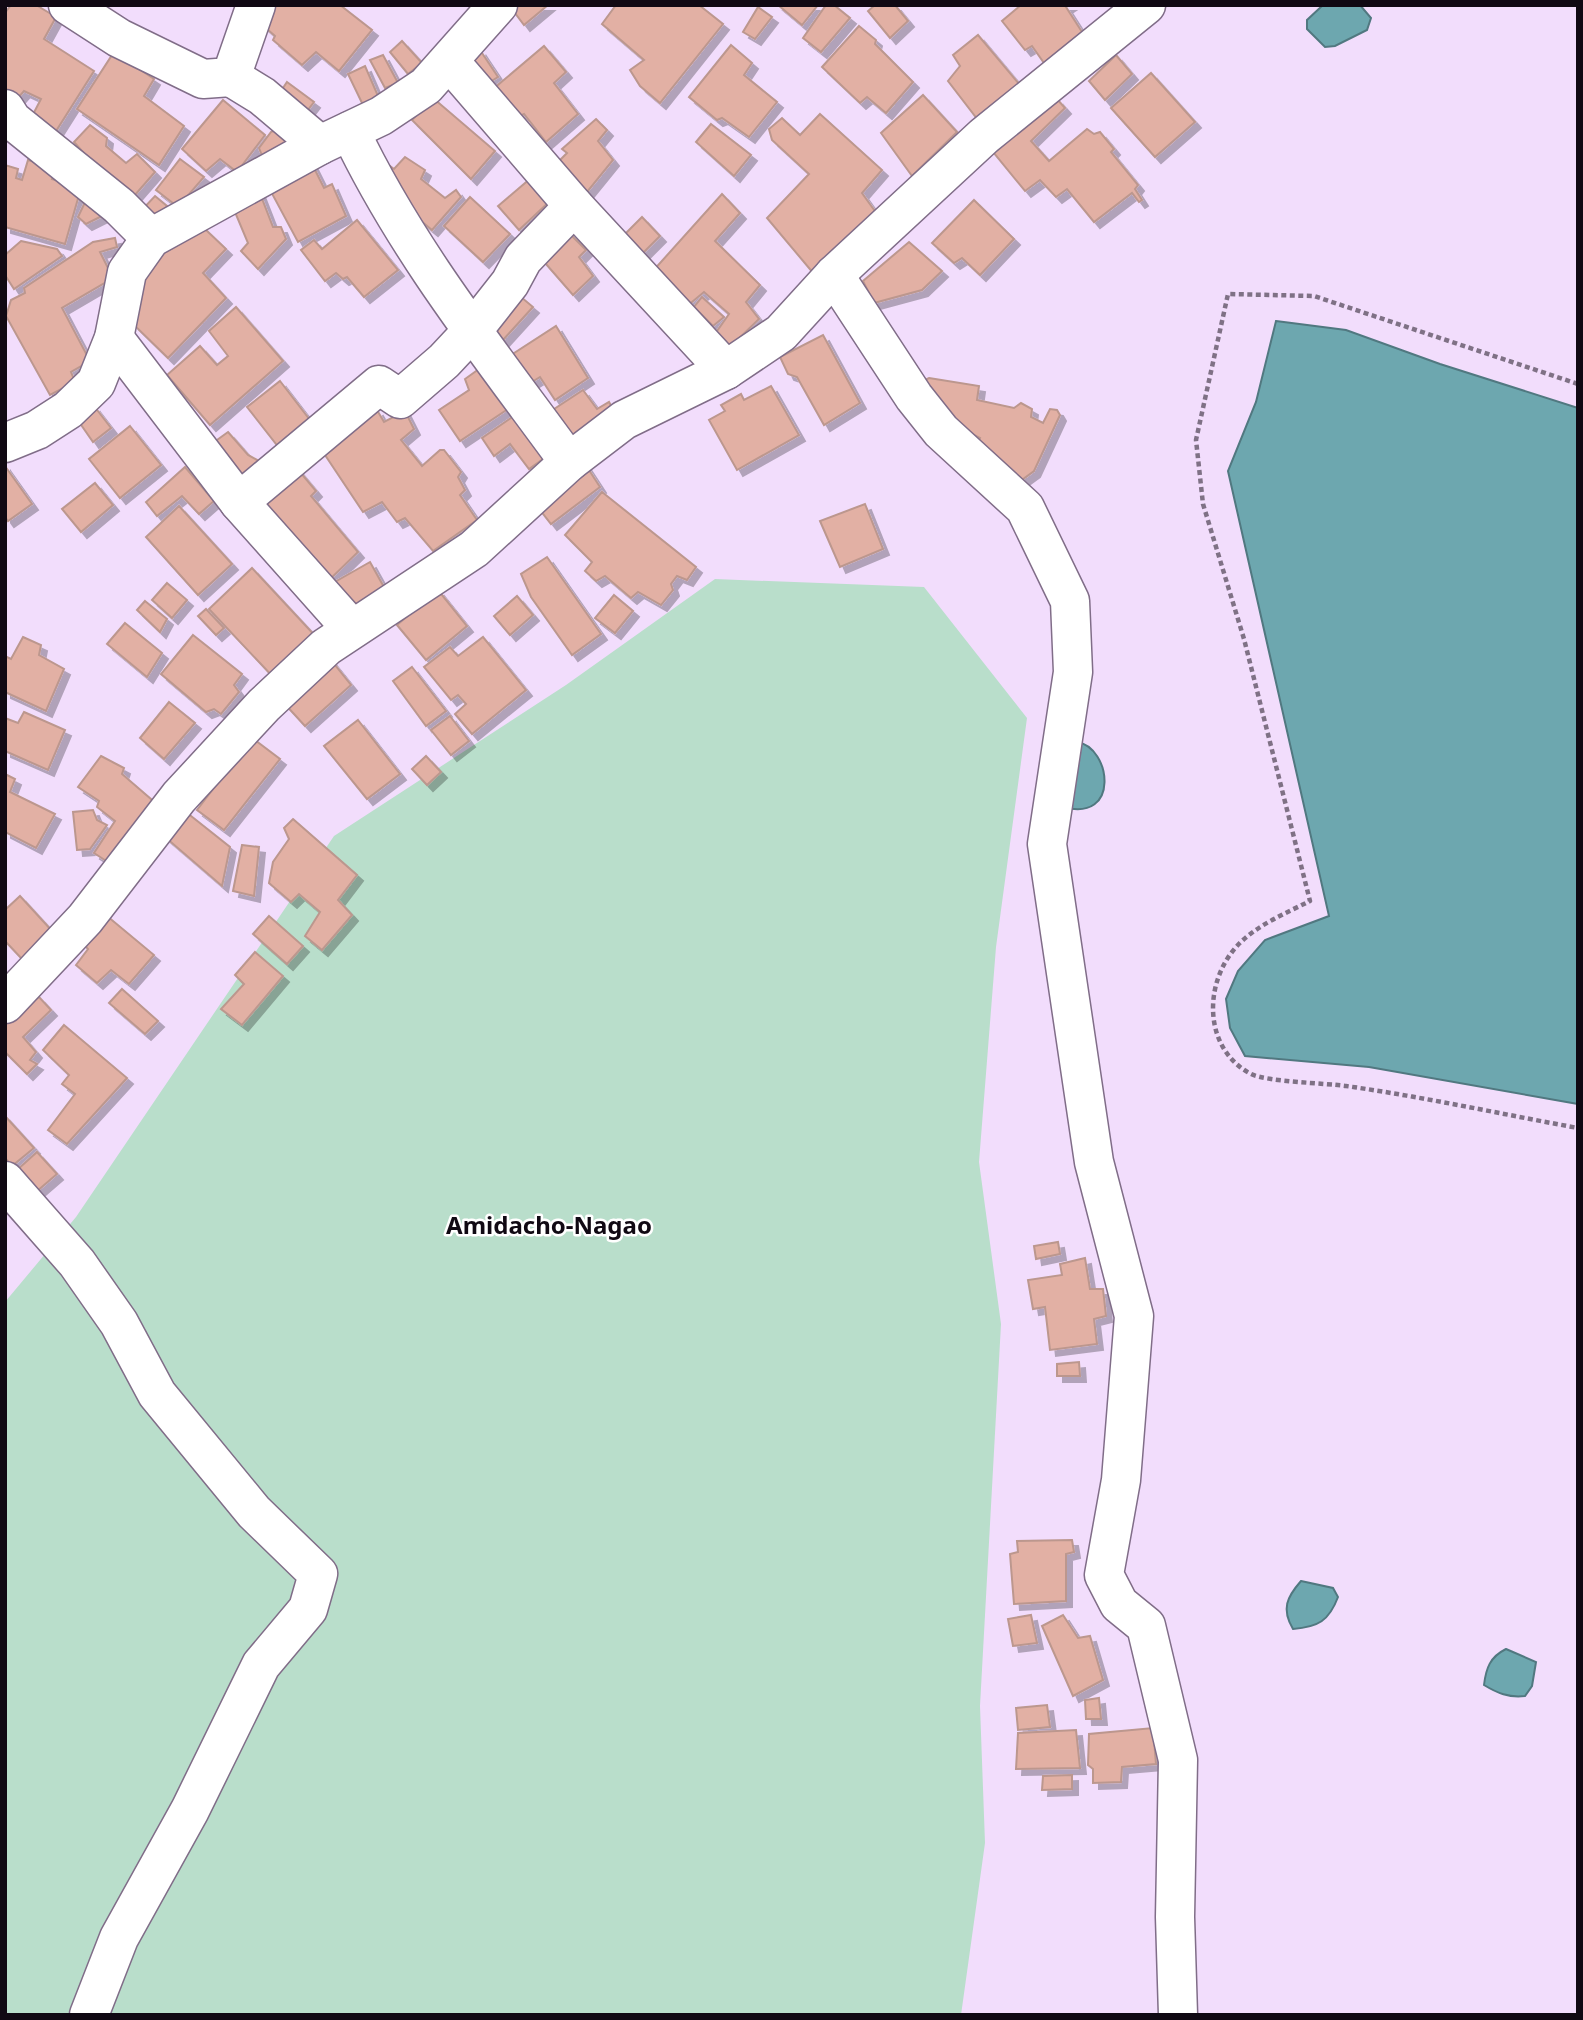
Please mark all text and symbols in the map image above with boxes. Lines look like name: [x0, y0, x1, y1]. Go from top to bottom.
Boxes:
district label: Amidacho-Nagao: [446, 1208, 652, 1241]

